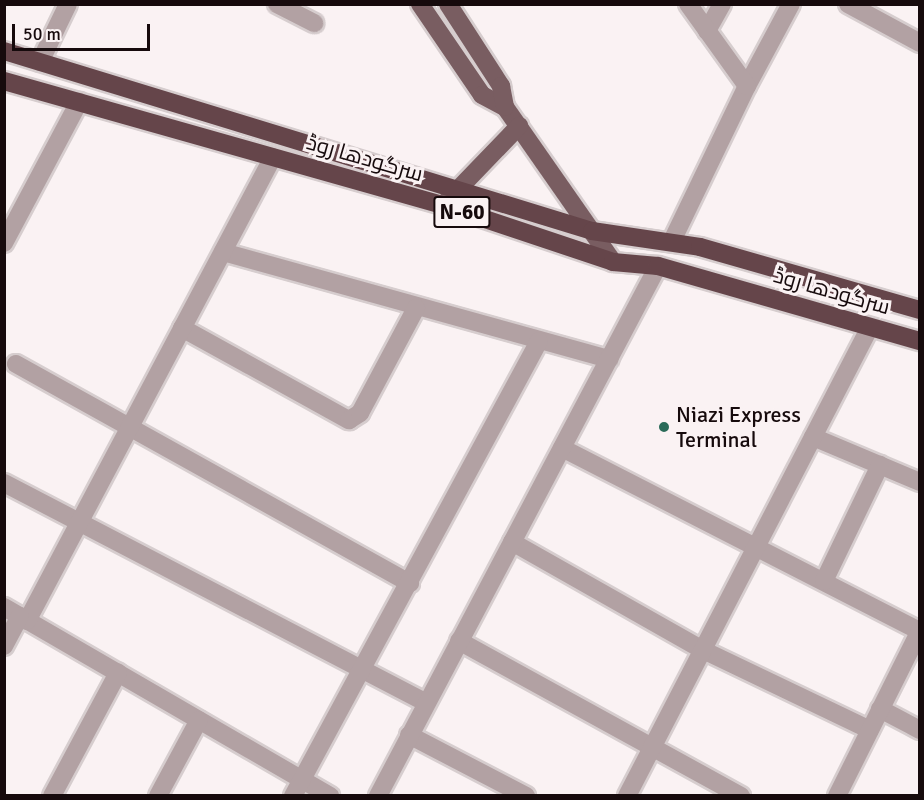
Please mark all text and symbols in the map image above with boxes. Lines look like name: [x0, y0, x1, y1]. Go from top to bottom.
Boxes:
scale bar: [15, 12, 153, 50]
text: 50 m: [23, 23, 61, 45]
street label: سرگودھا روڈ: [304, 129, 426, 187]
road number: N-60: [432, 194, 492, 230]
street label: سرگودھا روڈ: [771, 262, 893, 320]
place label: Niazi Express Terminal: [676, 401, 801, 452]
marker: Niazi Express Terminal: [657, 420, 671, 434]

